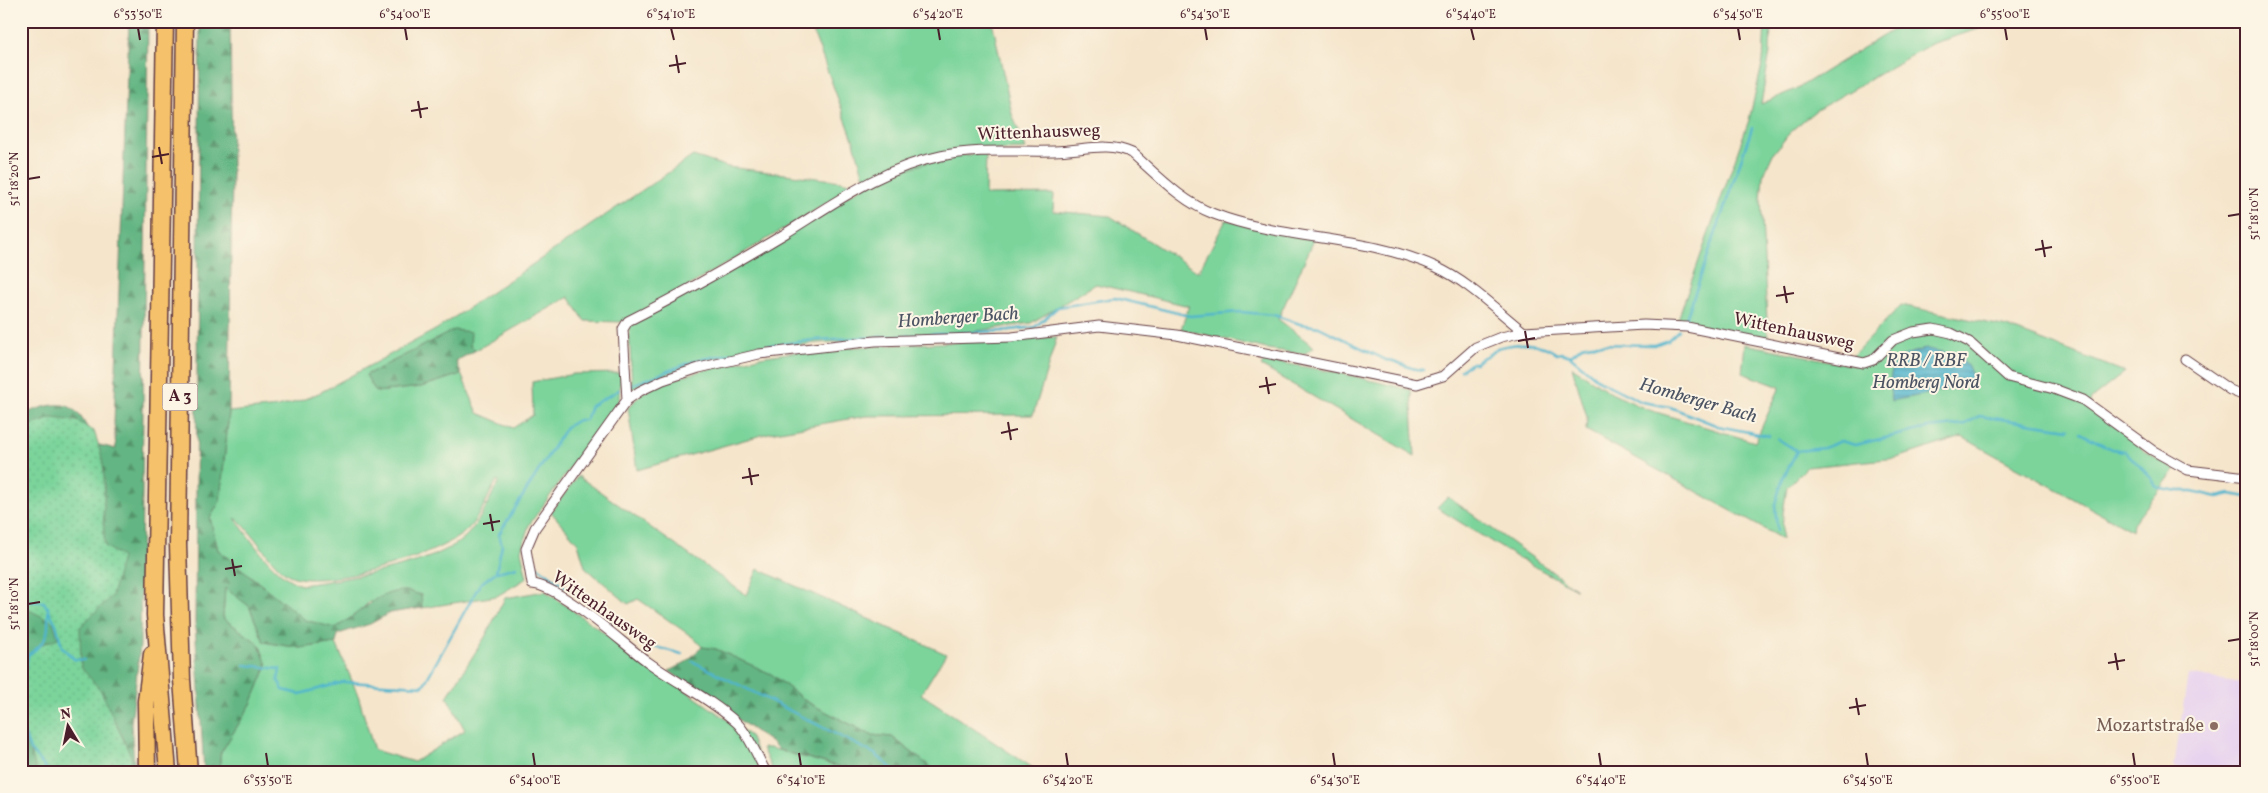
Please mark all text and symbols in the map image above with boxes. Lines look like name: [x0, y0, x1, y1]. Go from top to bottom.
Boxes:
text: 6°53'50"E: [114, 7, 162, 23]
text: 6°54'00"E: [379, 7, 431, 23]
text: 6°54'10"E: [647, 7, 695, 23]
text: 6°54'20"E: [913, 7, 963, 23]
text: 6°54'30"E: [1180, 7, 1230, 23]
text: 6°54'40"E: [1446, 7, 1496, 23]
text: 6°54'50"E: [1713, 7, 1763, 23]
text: 6°55'00"E: [1980, 7, 2030, 23]
street label: Wittenhausweg: [977, 118, 1101, 148]
text: 51°18'20"N: [7, 152, 23, 206]
text: 51°18'10"N: [2247, 188, 2263, 240]
water label: Homberger Bach: [896, 301, 1020, 335]
street label: Wittenhausweg: [1731, 307, 1857, 357]
water label: RRB / RBF Homberg Nord: [1872, 348, 1980, 396]
water label: Homberger Bach: [1636, 372, 1760, 430]
road number: A 3: [162, 384, 198, 411]
street label: Wittenhausweg: [546, 565, 662, 657]
text: 51°18'10"N: [7, 578, 23, 630]
text: 51°18'00"N: [2247, 611, 2263, 667]
north arrow: [42, 700, 92, 750]
text: N: [59, 704, 73, 725]
place label: Mozartstraße: [2096, 714, 2204, 739]
marker: Mozartstraße: [2208, 720, 2220, 732]
text: 6°53'50"E: [244, 773, 292, 789]
text: 6°54'00"E: [509, 773, 561, 789]
text: 6°54'10"E: [777, 773, 825, 789]
text: 6°54'20"E: [1043, 773, 1093, 789]
text: 6°54'30"E: [1310, 773, 1360, 789]
text: 6°54'40"E: [1576, 773, 1626, 789]
text: 6°54'50"E: [1843, 773, 1893, 789]
text: 6°55'00"E: [2110, 773, 2160, 789]

